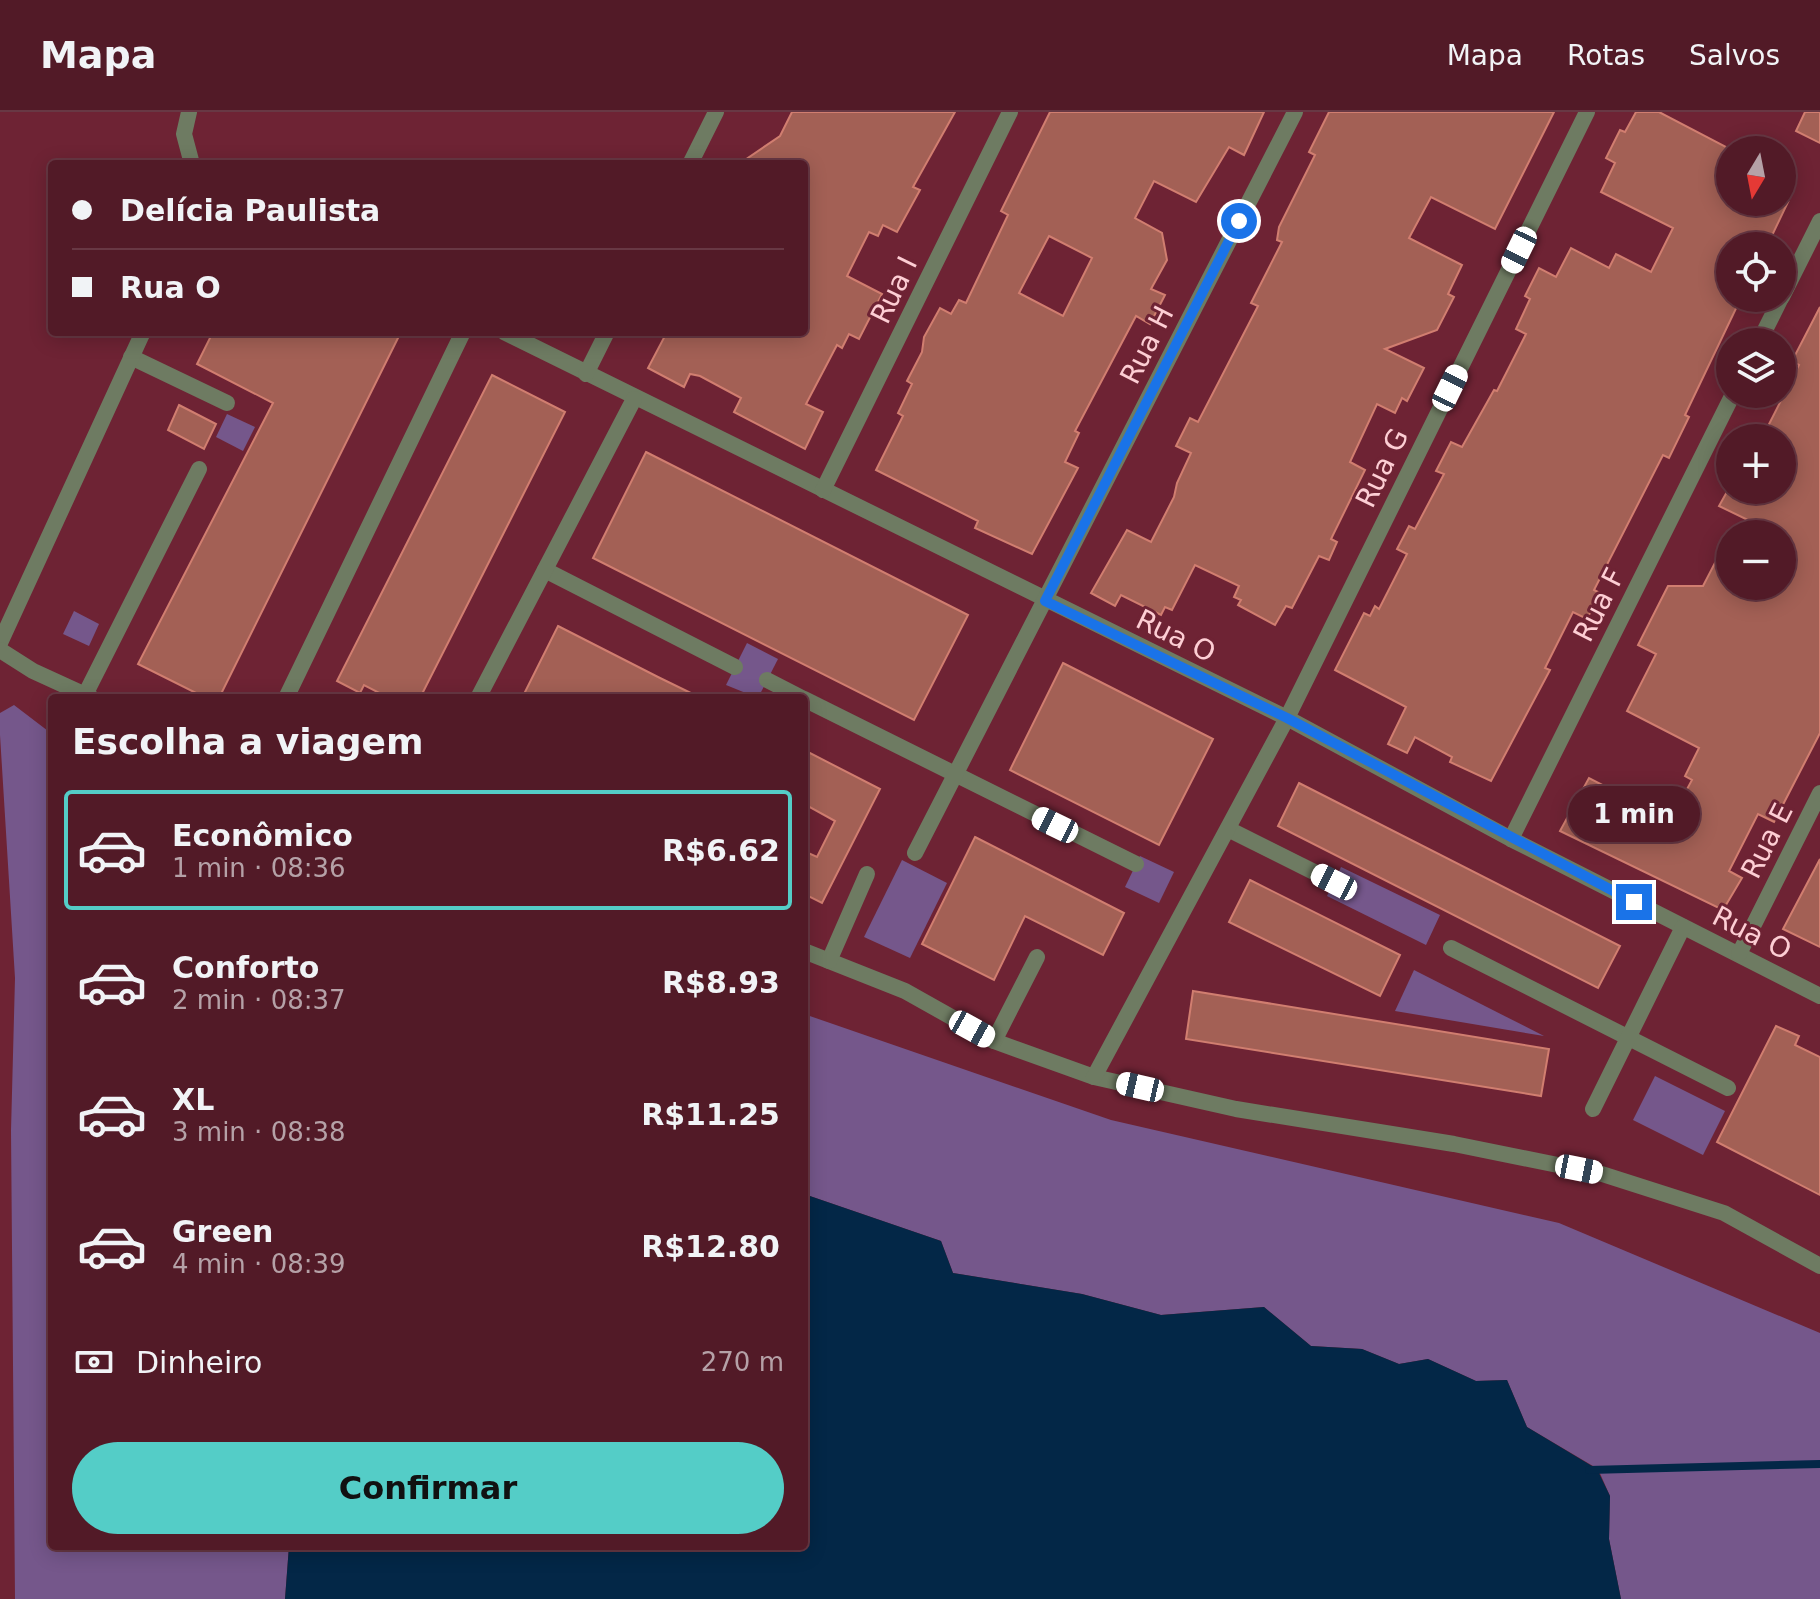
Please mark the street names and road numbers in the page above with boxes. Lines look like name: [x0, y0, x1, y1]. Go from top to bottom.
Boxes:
street label: Rua I: [864, 251, 924, 329]
street label: Rua H: [1113, 301, 1181, 389]
street label: Rua G: [1349, 423, 1415, 513]
street label: Rua F: [1567, 563, 1631, 647]
street label: Rua O: [1131, 603, 1221, 669]
street label: Rua E: [1734, 798, 1800, 884]
street label: Rua O: [1707, 899, 1797, 967]

